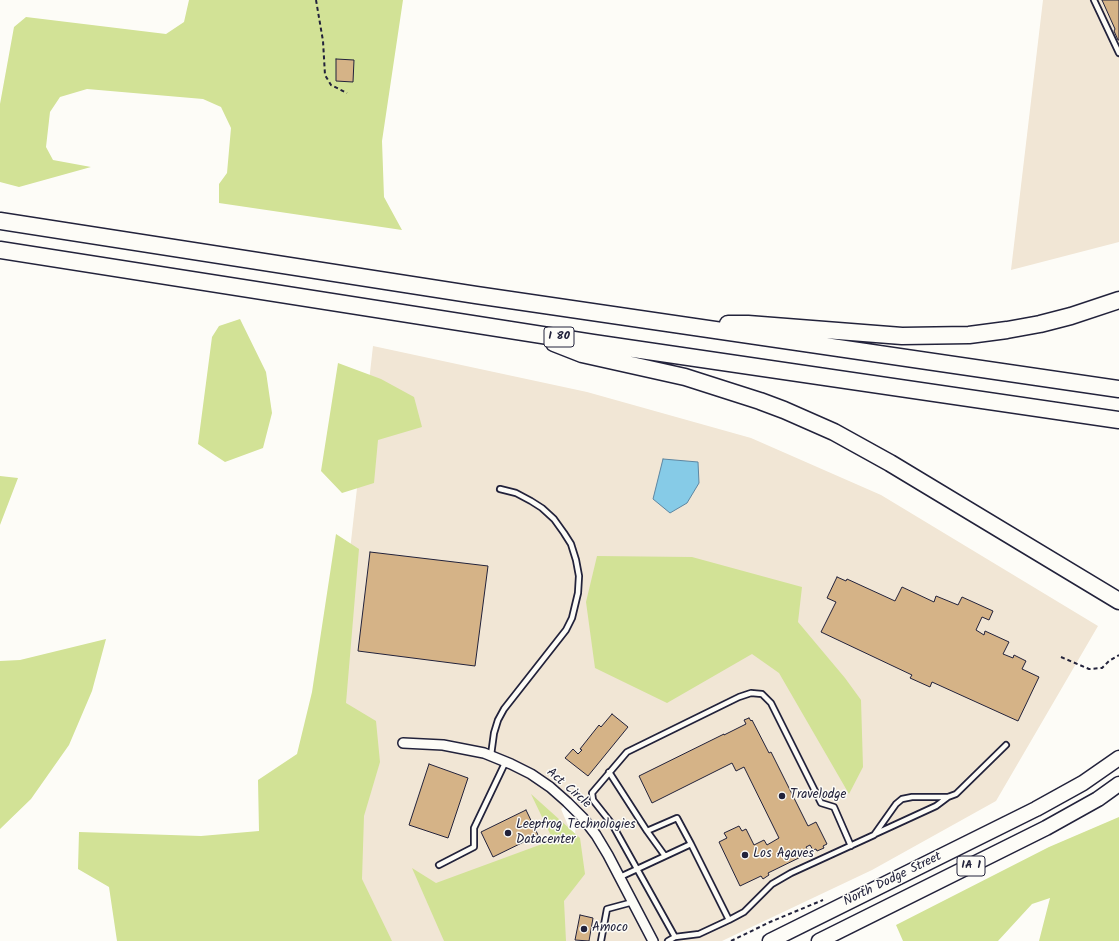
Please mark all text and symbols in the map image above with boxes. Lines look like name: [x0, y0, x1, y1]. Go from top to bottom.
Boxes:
road number: I 80: [544, 327, 574, 347]
street label: Act Circle: [543, 765, 593, 813]
place label: Travelodge: [790, 788, 846, 804]
marker: Travelodge: [777, 791, 787, 801]
place label: Leepfrog Technologies Datacenter: [516, 818, 636, 849]
marker: Leepfrog Technologies Datacenter: [503, 828, 513, 838]
place label: Los Agaves: [753, 847, 814, 863]
street label: North Dodge Street: [841, 849, 945, 911]
marker: Los Agaves: [740, 850, 750, 860]
road number: IA 1: [957, 856, 985, 876]
place label: Amoco: [592, 921, 628, 937]
marker: Amoco: [579, 924, 589, 934]

